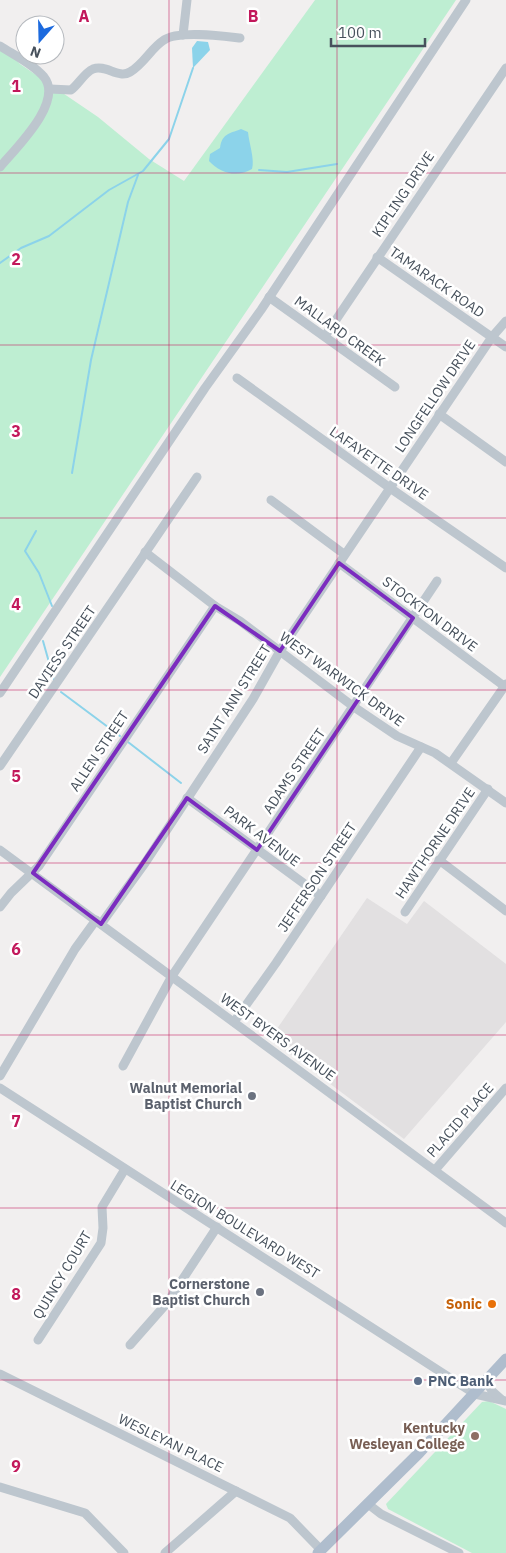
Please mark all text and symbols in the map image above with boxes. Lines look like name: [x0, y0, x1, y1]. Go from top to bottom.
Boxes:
text: A: [79, 6, 90, 26]
text: B: [248, 6, 259, 26]
north arrow: [15, 15, 65, 65]
scale bar: [331, 15, 425, 47]
text: 100 m: [338, 23, 382, 42]
text: N: [28, 42, 43, 62]
text: 1: [11, 76, 21, 96]
street label: KIPLING DRIVE: [368, 148, 438, 240]
street label: TAMARACK ROAD: [386, 243, 488, 321]
text: 2: [11, 249, 21, 269]
street label: MALLARD CREEK: [291, 292, 389, 370]
street label: LONGFELLOW DRIVE: [391, 336, 479, 456]
text: 3: [11, 421, 21, 441]
street label: LAFAYETTE DRIVE: [326, 422, 432, 504]
street label: STOCKTON DRIVE: [379, 572, 481, 656]
text: 4: [11, 594, 21, 614]
street label: DAVIESS STREET: [24, 602, 100, 702]
street label: WEST WARWICK DRIVE: [276, 628, 408, 730]
street label: SAINT ANN STREET: [193, 641, 275, 757]
street label: ALLEN STREET: [65, 707, 133, 795]
street label: ADAMS STREET: [259, 725, 329, 817]
text: 5: [11, 766, 21, 786]
street label: HAWTHORNE DRIVE: [391, 784, 479, 902]
street label: PARK AVENUE: [220, 802, 304, 870]
street label: JEFFERSON STREET: [274, 819, 360, 935]
text: 6: [11, 939, 21, 959]
street label: WEST BYERS AVENUE: [217, 989, 339, 1085]
place label: Walnut Memorial Baptist Church: [130, 1079, 242, 1113]
street label: PLACID PLACE: [423, 1079, 497, 1161]
marker: Walnut Memorial Baptist Church: [246, 1090, 258, 1102]
text: 7: [11, 1111, 21, 1131]
street label: LEGION BOULEVARD WEST: [167, 1176, 323, 1282]
street label: QUINCY COURT: [29, 1228, 95, 1322]
place label: Cornerstone Baptist Church: [152, 1275, 250, 1309]
text: 8: [11, 1284, 21, 1304]
marker: Cornerstone Baptist Church: [254, 1286, 266, 1298]
place label: Sonic: [446, 1295, 482, 1313]
marker: Sonic: [486, 1298, 498, 1310]
place label: PNC Bank: [428, 1372, 494, 1390]
marker: PNC Bank: [412, 1375, 424, 1387]
street label: WESLEYAN PLACE: [115, 1410, 227, 1476]
place label: Kentucky Wesleyan College: [349, 1419, 466, 1453]
marker: Kentucky Wesleyan College: [469, 1430, 481, 1442]
text: 9: [11, 1456, 21, 1476]

